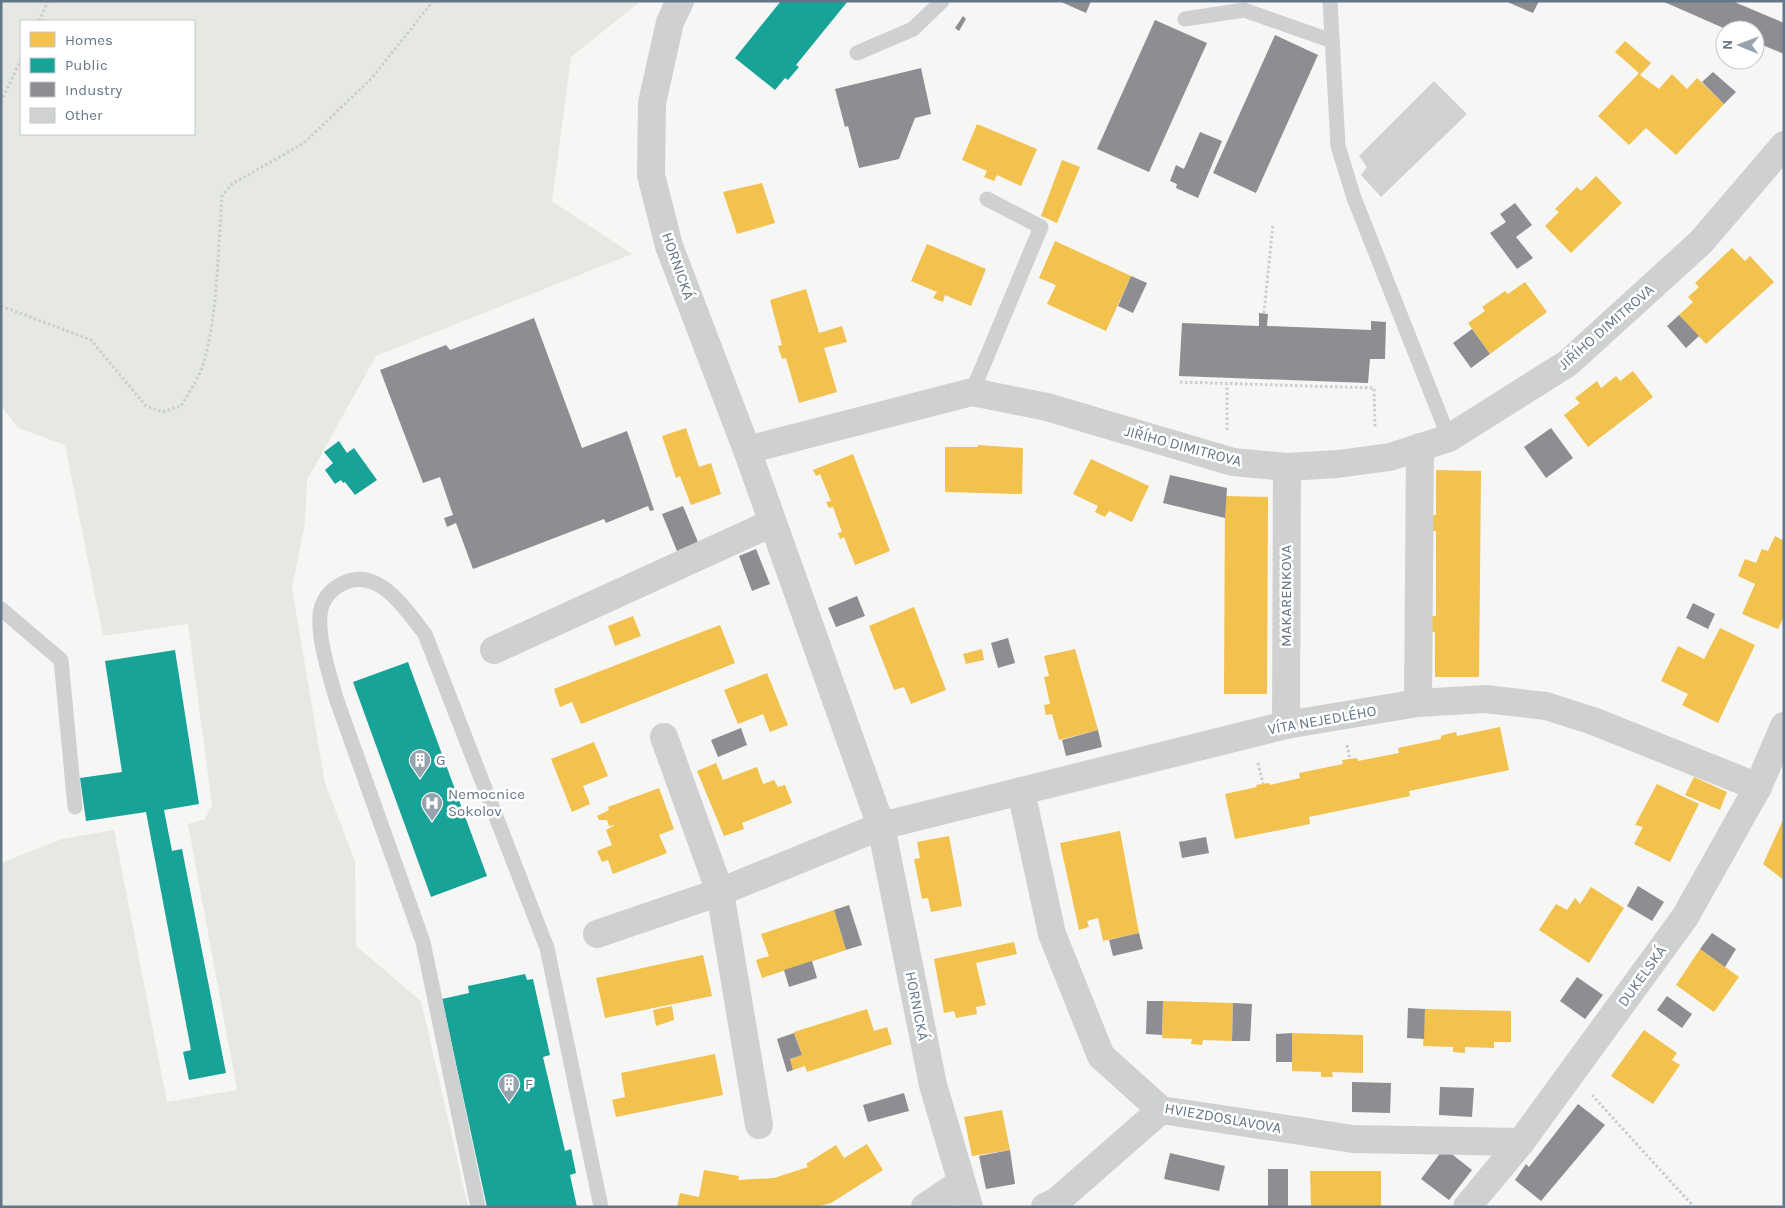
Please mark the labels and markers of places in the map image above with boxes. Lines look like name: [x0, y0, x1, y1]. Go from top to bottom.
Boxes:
building icon: G: [408, 748, 432, 779]
place label: G: [436, 751, 446, 769]
place label: Nemocnice Sokolov: [448, 785, 525, 820]
hospital icon: Nemocnice Sokolov: [420, 791, 444, 822]
building icon: F: [497, 1072, 521, 1103]
place label: F: [525, 1075, 533, 1093]

